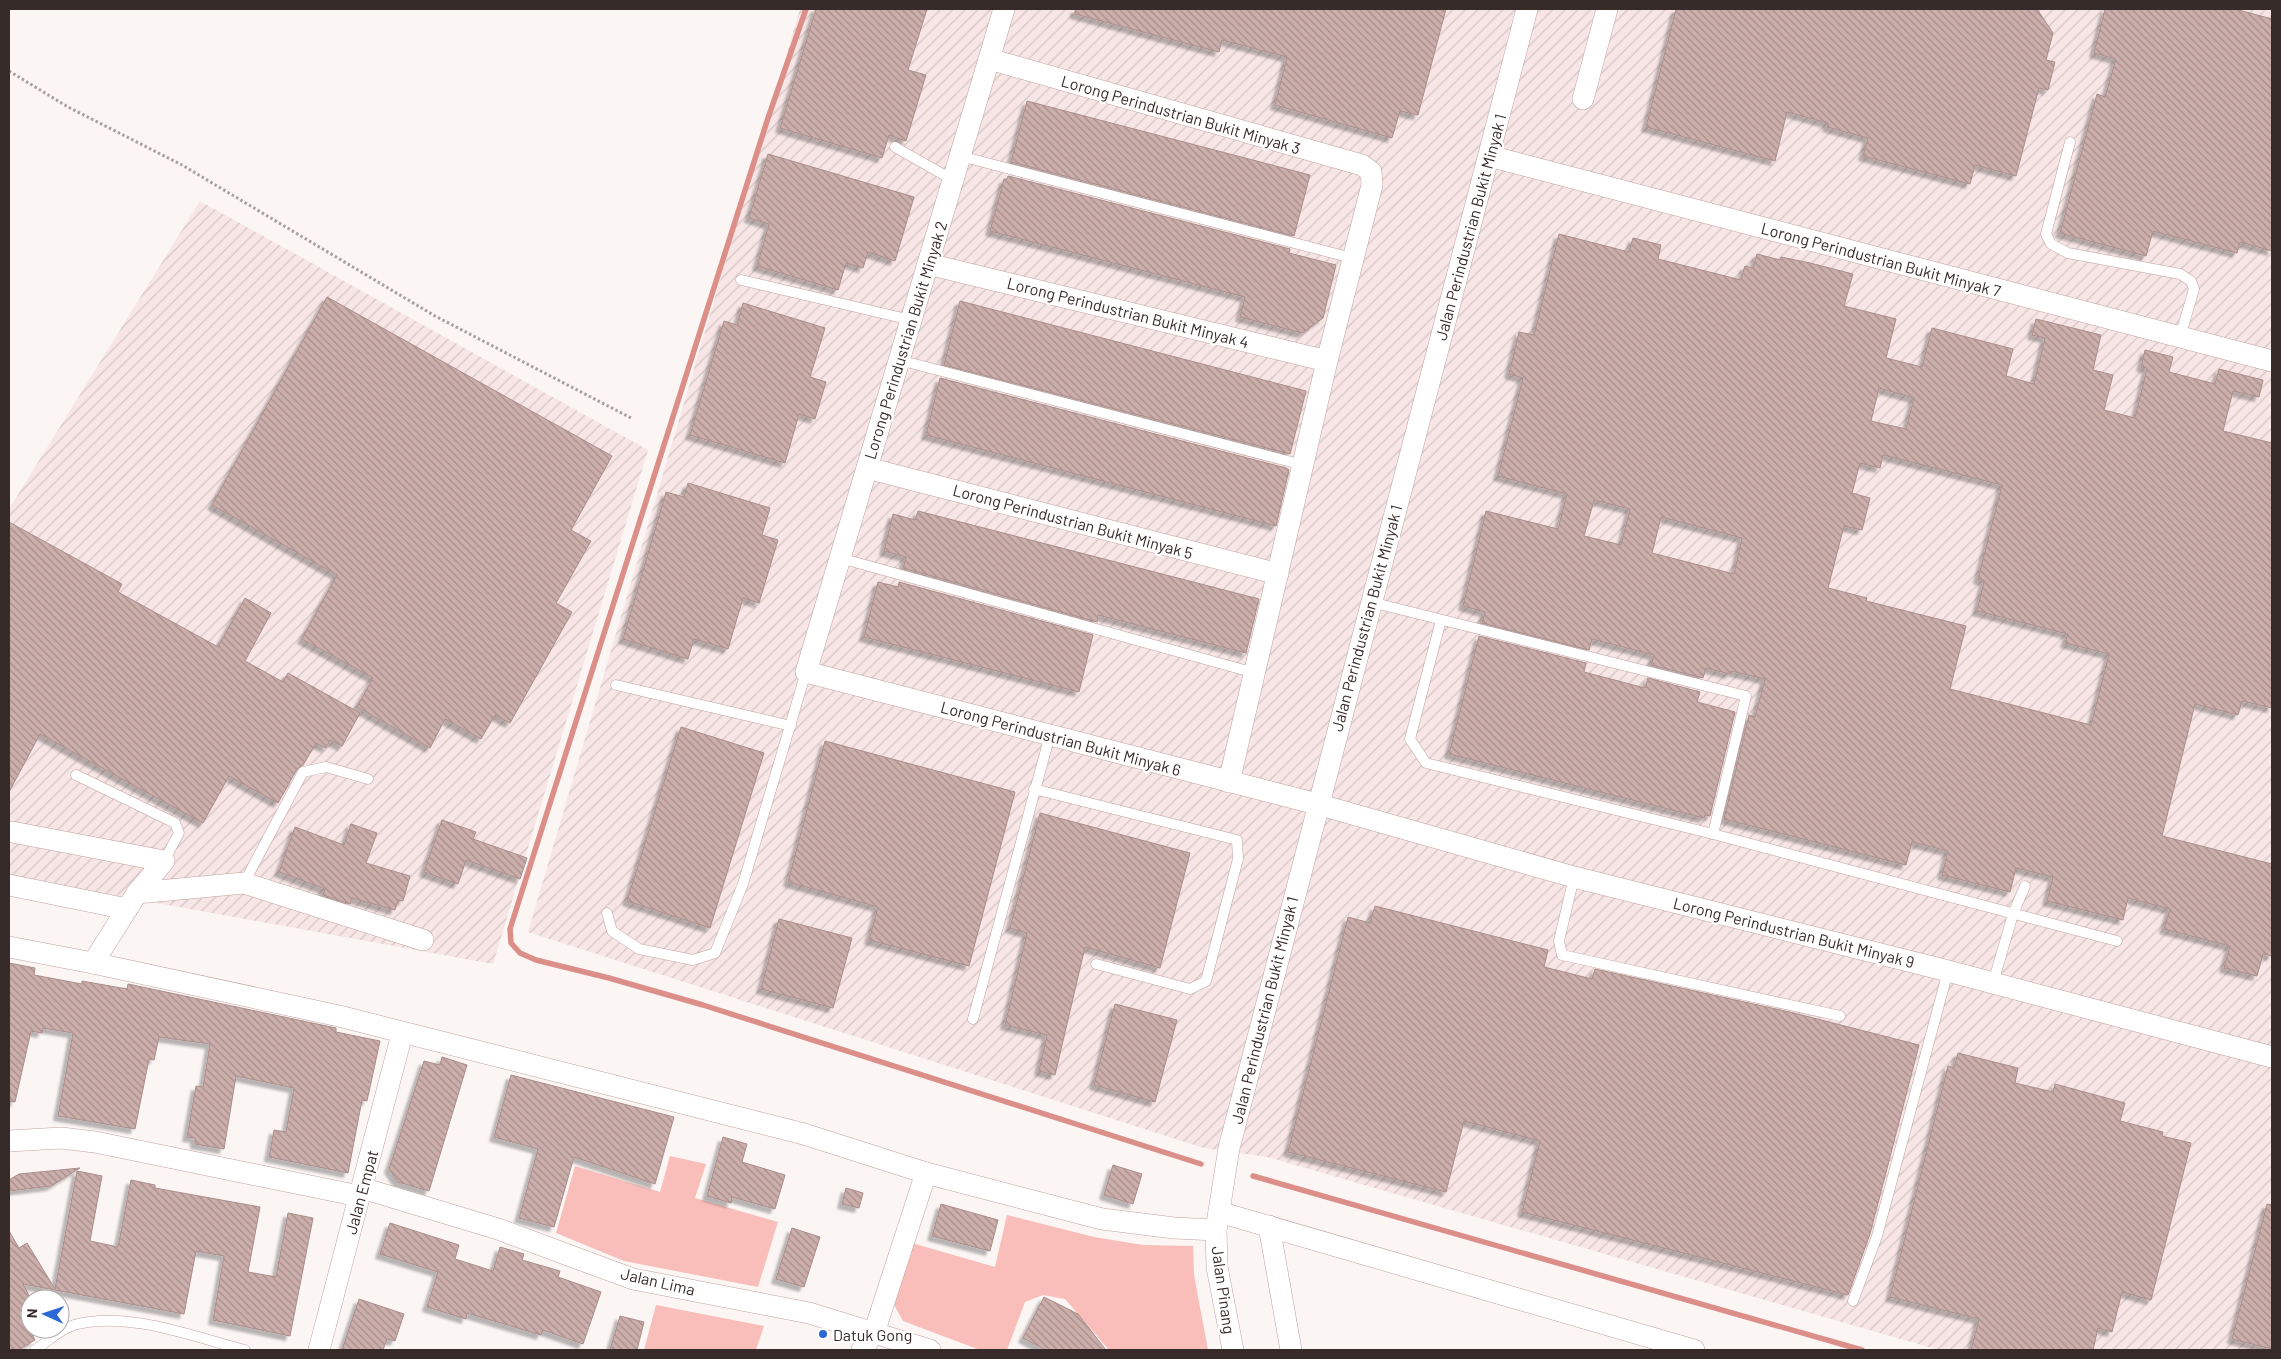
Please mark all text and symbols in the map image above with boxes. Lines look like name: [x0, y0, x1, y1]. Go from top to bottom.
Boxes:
street label: Lorong Perindustrian Bukit Minyak 3: [1059, 71, 1303, 157]
street label: Jalan Perindustrian Bukit Minyak 1: [1431, 112, 1509, 342]
street label: Lorong Perindustrian Bukit Minyak 7: [1759, 218, 2003, 300]
street label: Lorong Perindustrian Bukit Minyak 2: [860, 219, 950, 461]
street label: Lorong Perindustrian Bukit Minyak 4: [1005, 273, 1251, 351]
street label: Lorong Perindustrian Bukit Minyak 5: [951, 480, 1195, 562]
street label: Jalan Perindustrian Bukit Minyak 1: [1327, 503, 1405, 733]
street label: Lorong Perindustrian Bukit Minyak 6: [939, 697, 1183, 779]
street label: Lorong Perindustrian Bukit Minyak 9: [1671, 893, 1917, 971]
street label: Jalan Perindustrian Bukit Minyak 1: [1227, 894, 1301, 1126]
street label: Jalan Empat: [341, 1148, 381, 1236]
street label: Jalan Pinang: [1208, 1245, 1240, 1335]
street label: Jalan Lima: [619, 1263, 697, 1299]
north arrow: [20, 1289, 70, 1339]
text: N: [23, 1308, 40, 1318]
place label: Datuk Gong: [833, 1325, 912, 1344]
marker: Datuk Gong: [817, 1328, 829, 1340]

